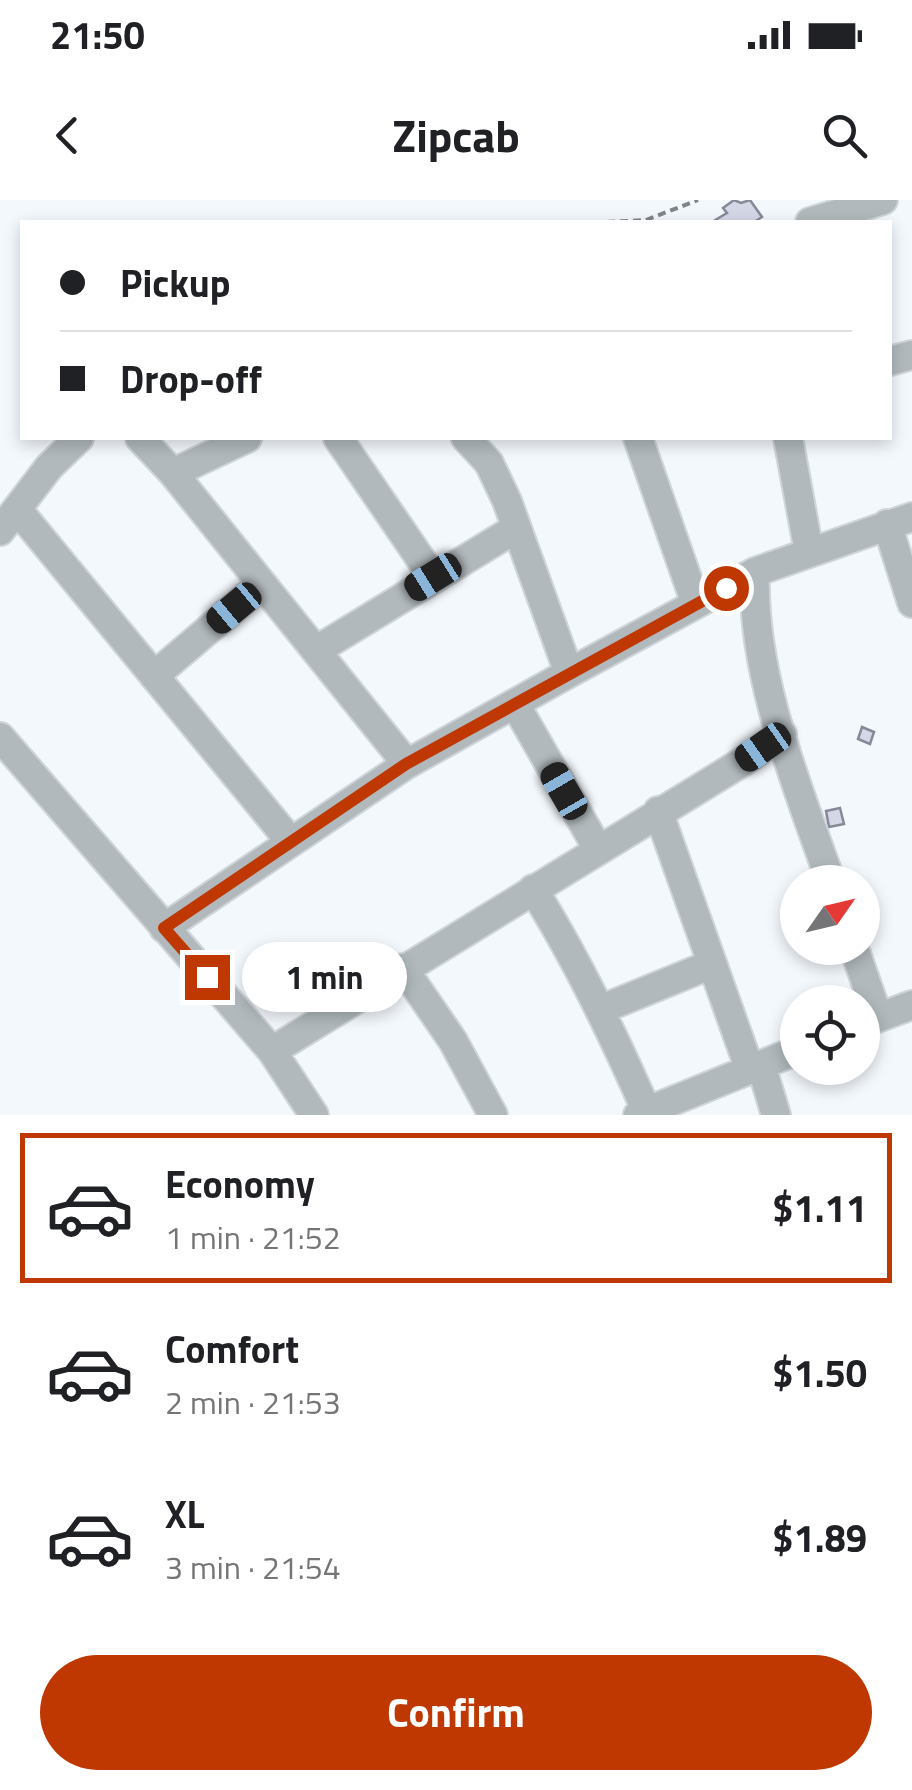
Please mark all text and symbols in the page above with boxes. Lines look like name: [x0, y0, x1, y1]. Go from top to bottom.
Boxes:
text: 21:50: [50, 6, 145, 64]
text: Zipcab: [392, 101, 520, 169]
icon: back: [40, 108, 95, 163]
icon: search: [817, 108, 872, 163]
text: Pickup: [120, 254, 230, 312]
text: Drop-off: [120, 350, 262, 408]
car: [400, 548, 466, 606]
route start: [704, 566, 749, 611]
car: [201, 577, 267, 639]
car: [730, 718, 796, 776]
car: [536, 758, 592, 824]
north arrow: [780, 865, 880, 965]
map controls: [780, 865, 880, 1085]
callout: 1 min: [242, 942, 407, 1012]
text: 1 min: [286, 953, 363, 1001]
route end: [185, 955, 230, 1000]
button: locate: [780, 985, 880, 1085]
text: Economy: [165, 1155, 315, 1213]
icon: car: [45, 1163, 135, 1253]
text: $1.11: [772, 1179, 867, 1237]
text: 1 min · 21:52: [165, 1213, 341, 1261]
text: Comfort: [165, 1320, 299, 1378]
icon: car: [45, 1328, 135, 1418]
text: $1.50: [772, 1344, 867, 1402]
text: 2 min · 21:53: [165, 1378, 341, 1426]
text: XL: [165, 1485, 205, 1543]
icon: car: [45, 1493, 135, 1583]
text: $1.89: [772, 1509, 867, 1567]
text: 3 min · 21:54: [165, 1543, 341, 1591]
button: Confirm: [40, 1655, 872, 1770]

